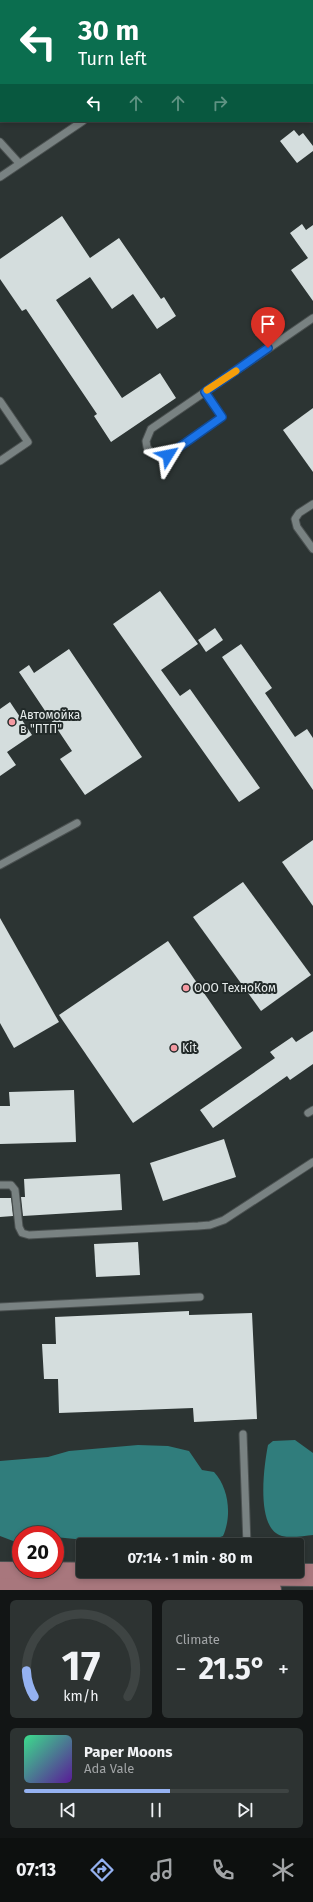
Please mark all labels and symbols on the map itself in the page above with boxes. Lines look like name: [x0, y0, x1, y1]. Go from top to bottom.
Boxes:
pin: [251, 307, 285, 348]
position arrow: [147, 434, 189, 476]
place label: Автомойка в "ПТП": [20, 708, 80, 736]
marker: Автомойка в "ПТП": [7, 717, 17, 727]
place label: ООО ТехноКом: [194, 981, 276, 995]
marker: ООО ТехноКом: [181, 983, 191, 993]
place label: Kit: [182, 1041, 197, 1055]
marker: Kit: [169, 1043, 179, 1053]
speed limit sign: 20: [12, 1526, 64, 1578]

